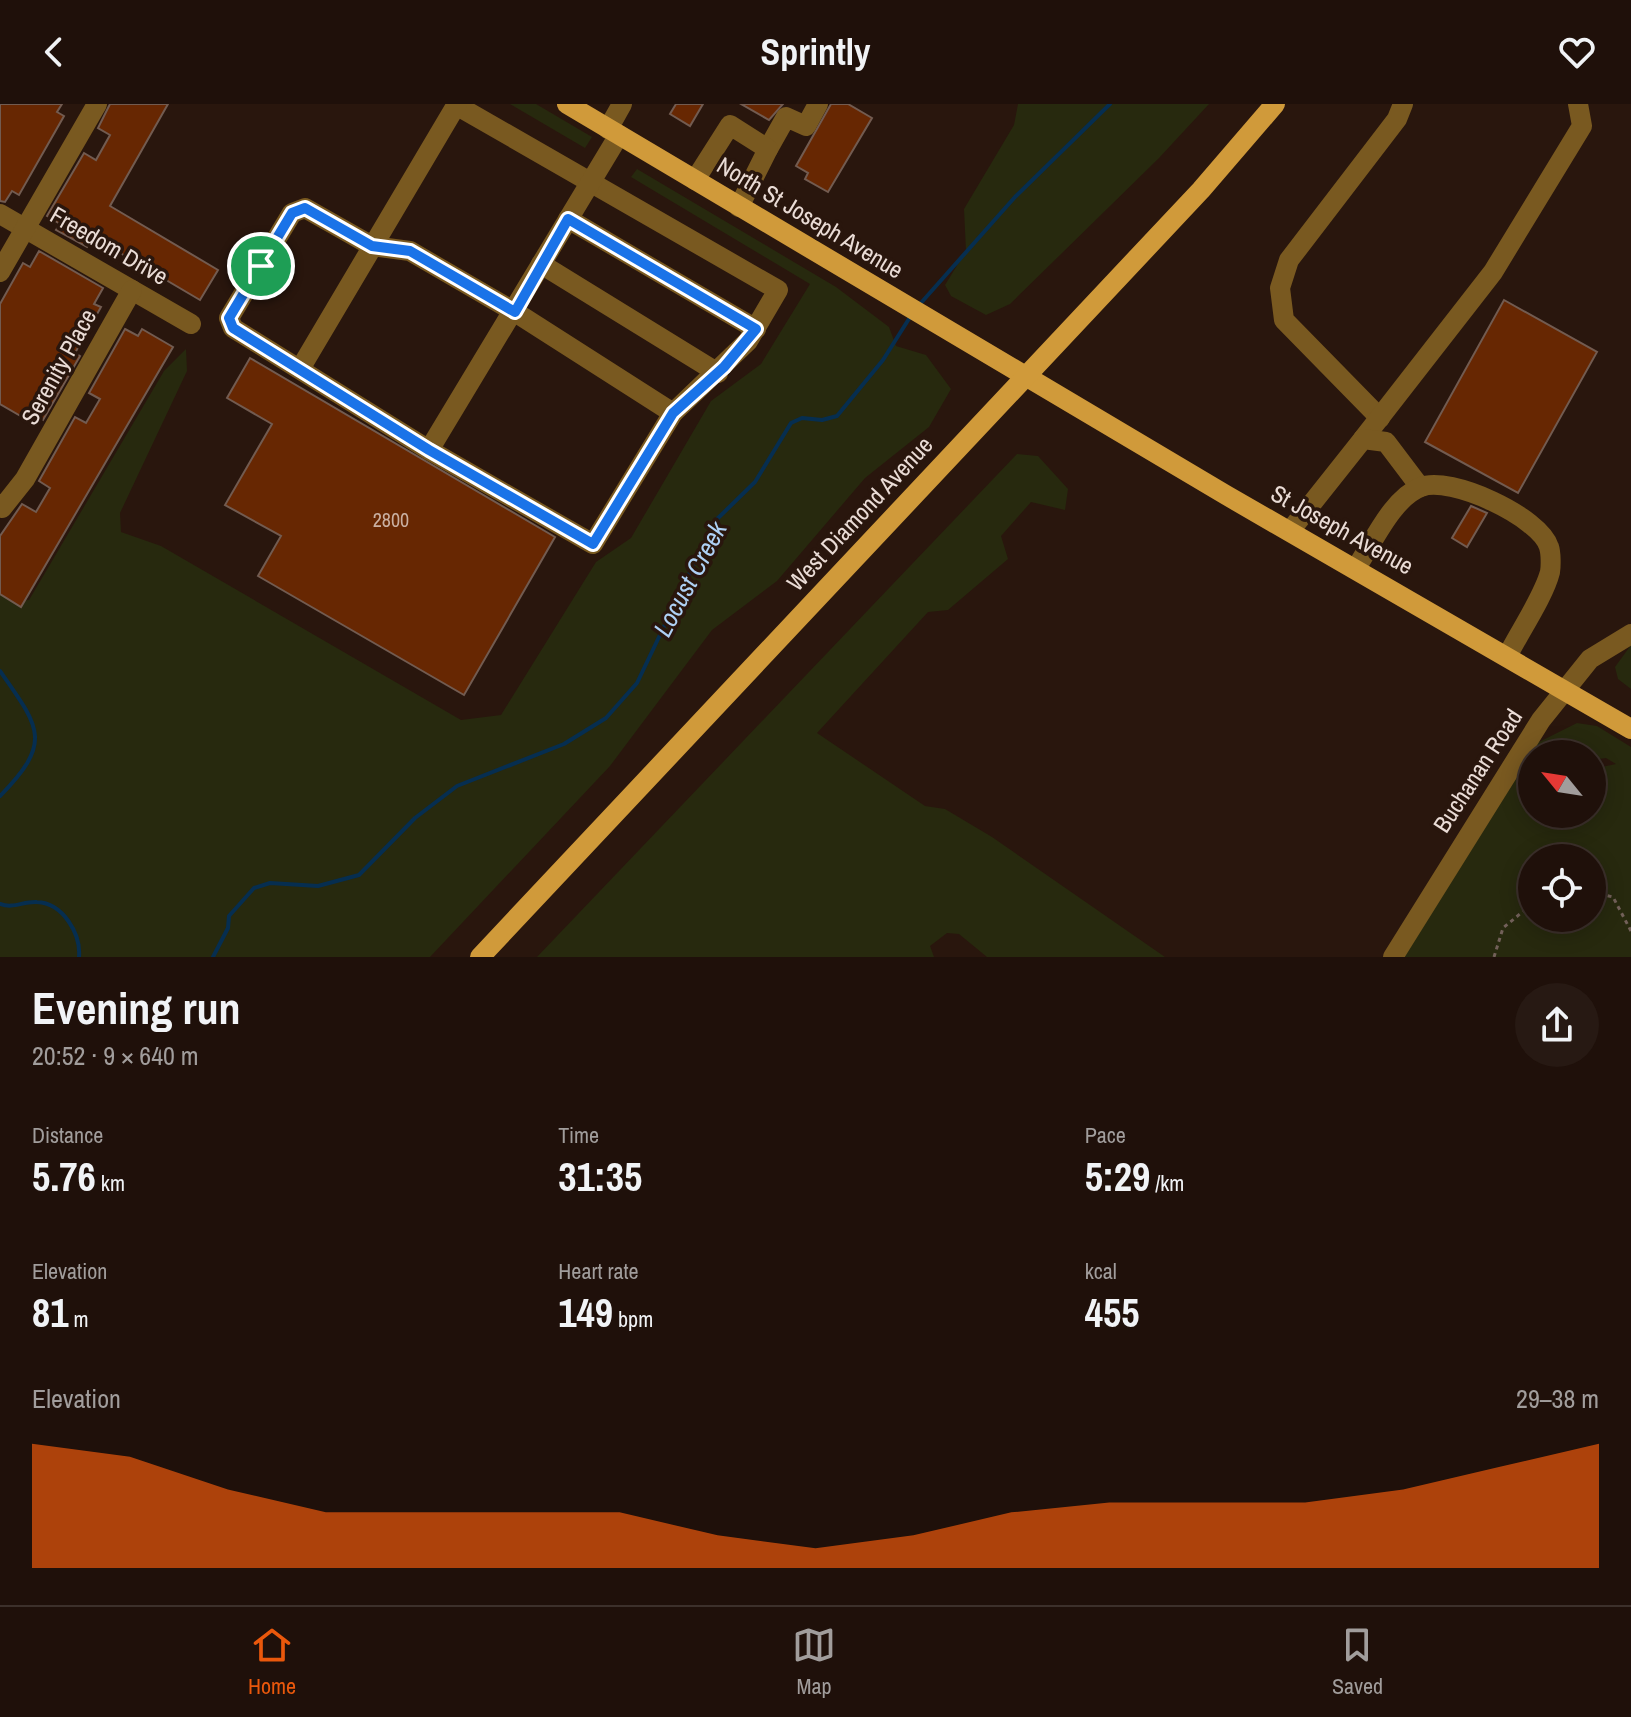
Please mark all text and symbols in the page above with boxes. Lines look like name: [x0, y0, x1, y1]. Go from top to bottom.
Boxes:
text: Sprintly: [761, 28, 870, 76]
icon: back: [32, 30, 76, 74]
icon: heart: [1555, 30, 1599, 74]
street label: North St Joseph Avenue: [711, 149, 910, 285]
street label: Freedom Drive: [45, 198, 174, 292]
pin: [227, 232, 295, 300]
icon: arrive: [239, 244, 283, 288]
street label: Serenity Place: [13, 303, 103, 430]
street label: West Diamond Avenue: [779, 429, 939, 598]
street label: St Joseph Avenue: [1265, 477, 1419, 581]
house number: 2800: [373, 506, 409, 533]
water label: Locust Creek: [645, 514, 735, 642]
street label: Buchanan Road: [1425, 703, 1529, 838]
north arrow: [1518, 740, 1606, 828]
map controls: [1518, 740, 1606, 932]
button: locate: [1518, 844, 1606, 932]
text: Evening run: [32, 978, 241, 1038]
button: share: [1515, 983, 1599, 1067]
text: 20:52 · 9 × 640 m: [32, 1038, 199, 1073]
text: Distance: [32, 1120, 103, 1150]
text: Time: [558, 1120, 599, 1150]
text: Pace: [1085, 1120, 1126, 1150]
text: 5.76: [32, 1150, 96, 1203]
text: 31:35: [558, 1150, 642, 1203]
text: 5:29: [1085, 1150, 1150, 1203]
text: km: [96, 1168, 125, 1198]
text: /km: [1150, 1168, 1184, 1198]
text: Elevation: [32, 1256, 107, 1286]
text: Heart rate: [558, 1256, 639, 1286]
text: kcal: [1085, 1256, 1117, 1286]
text: 81: [32, 1286, 68, 1339]
text: 149: [558, 1286, 613, 1339]
text: 455: [1085, 1286, 1139, 1339]
text: m: [68, 1304, 89, 1334]
text: bpm: [613, 1304, 653, 1334]
text: Elevation: [32, 1381, 121, 1416]
text: 29–38 m: [1516, 1381, 1599, 1416]
tab: Home: [248, 1623, 296, 1701]
tab: Map: [792, 1623, 836, 1701]
tab: Saved: [1332, 1623, 1383, 1701]

